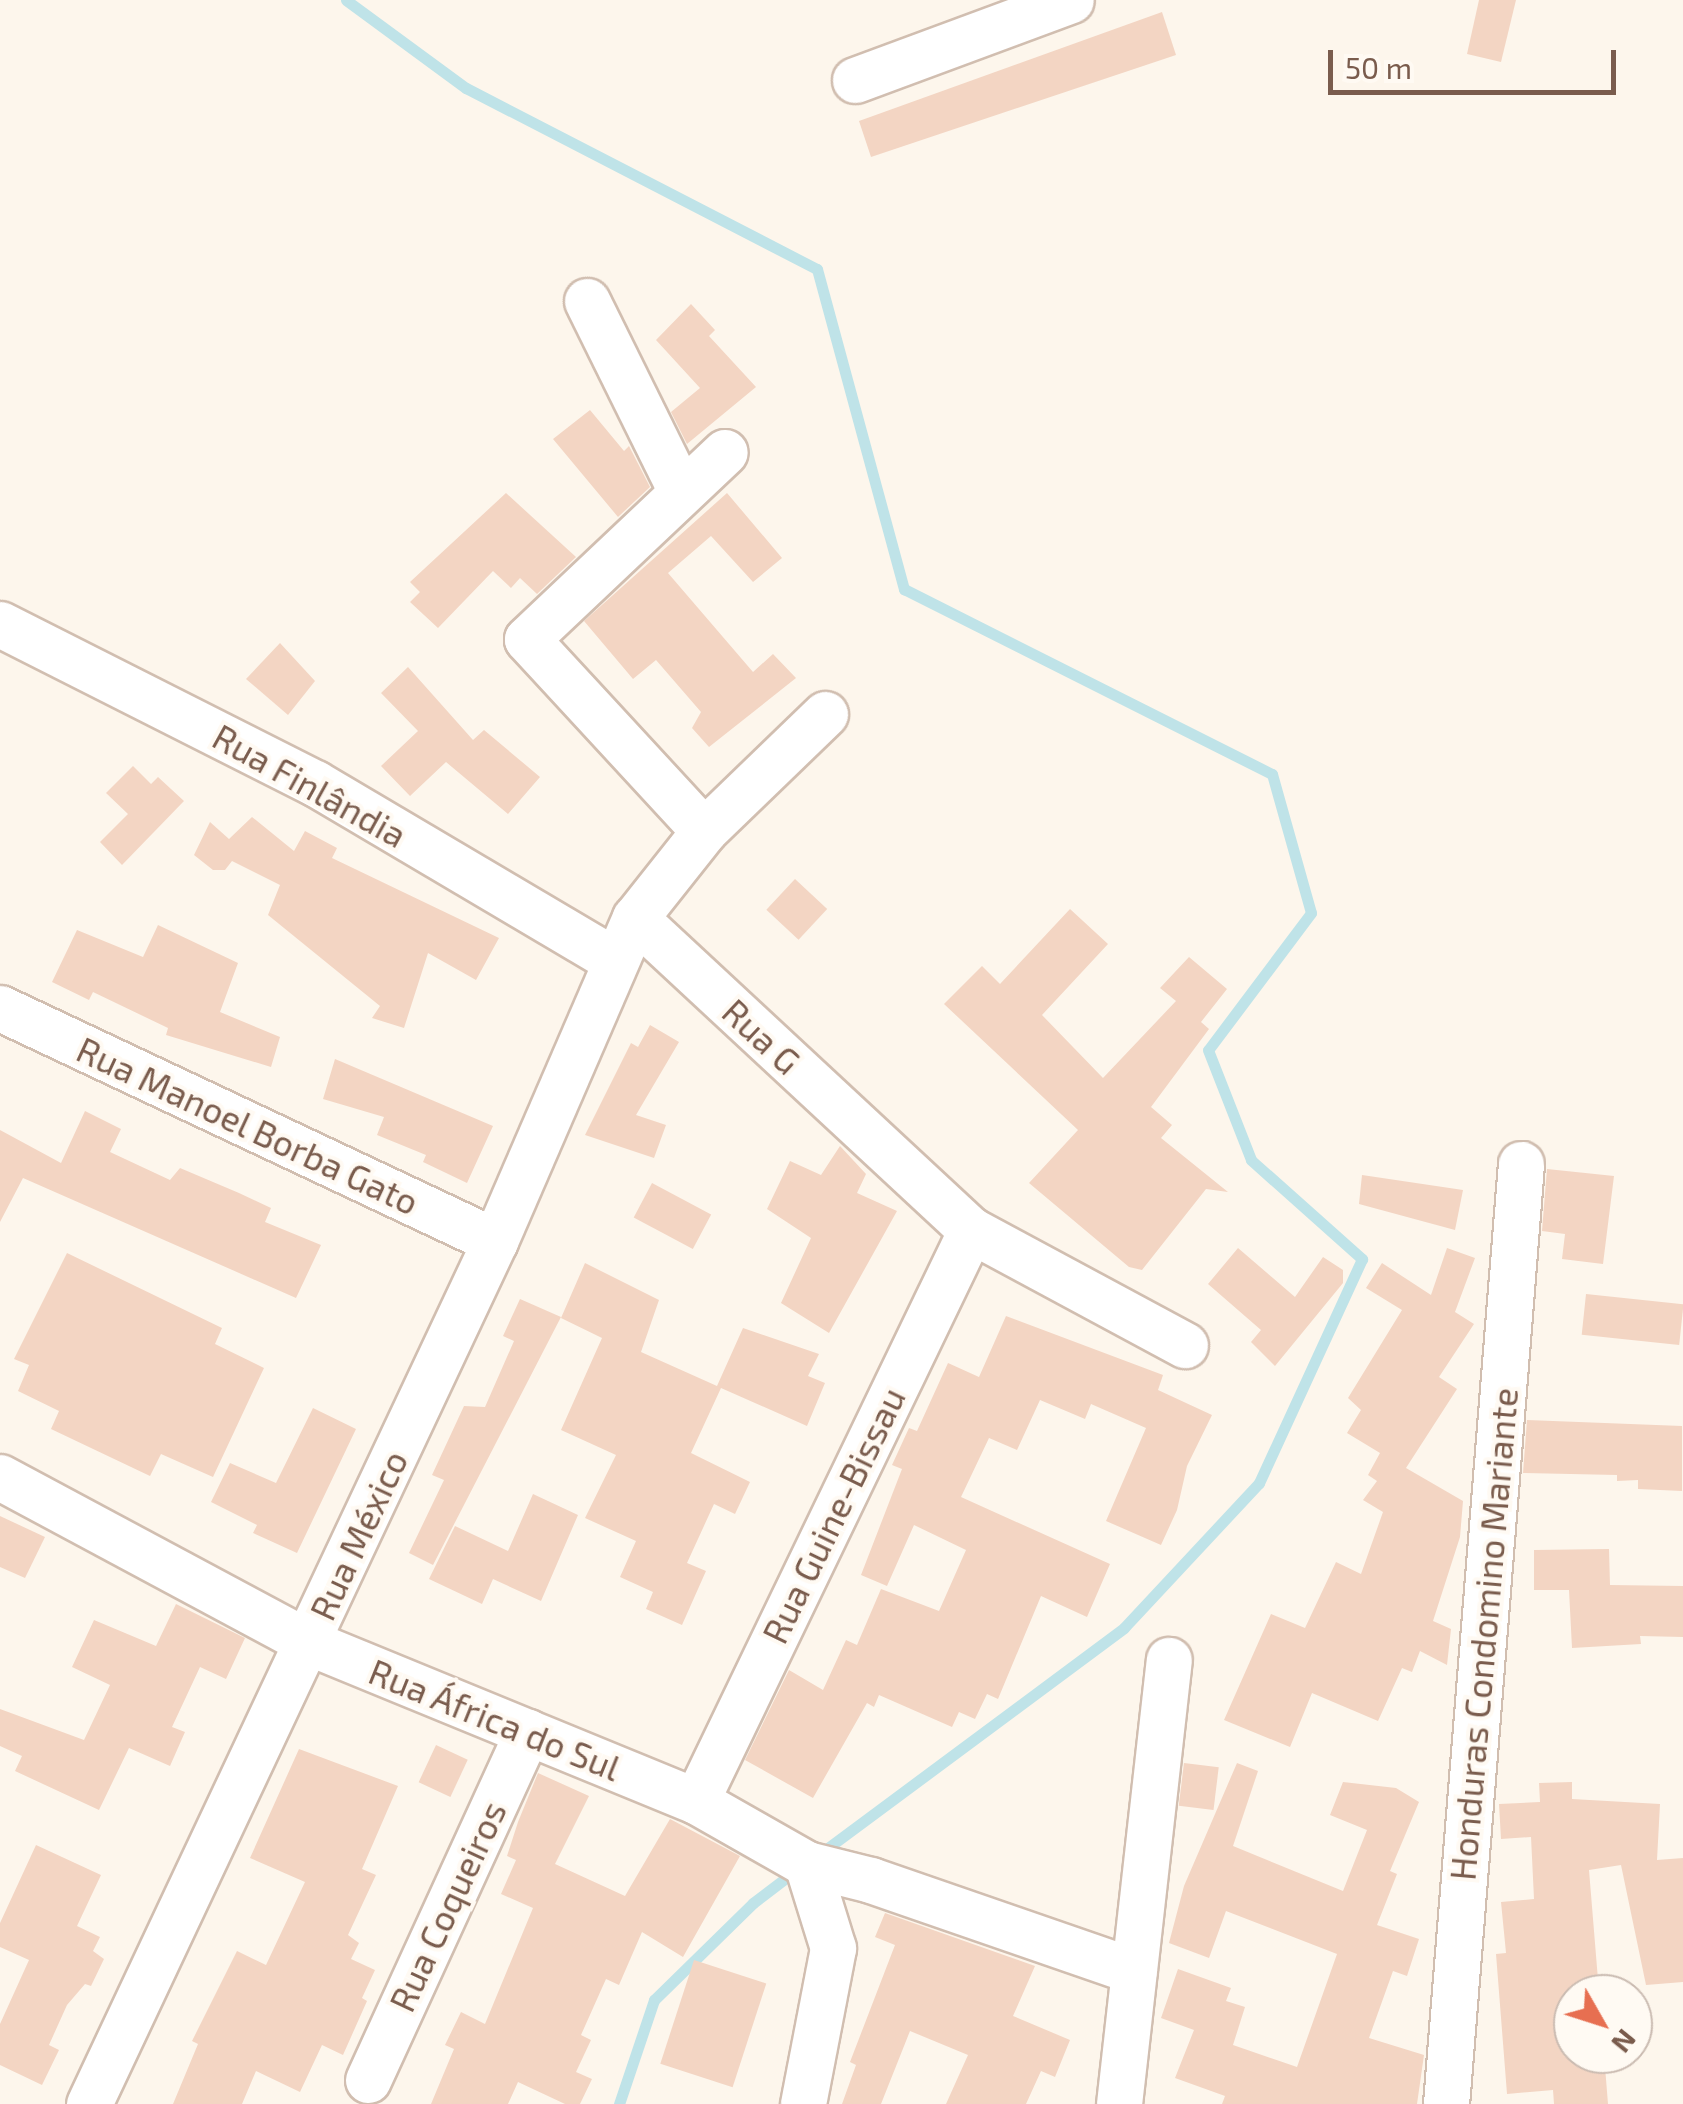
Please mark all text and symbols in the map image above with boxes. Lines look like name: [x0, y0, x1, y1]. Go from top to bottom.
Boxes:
scale bar: [1333, 30, 1620, 92]
text: 50 m: [1345, 49, 1412, 85]
street label: Rua Finlândia: [206, 715, 414, 855]
street label: Rua G: [715, 990, 809, 1082]
street label: Rua Manoel Borba Gato: [70, 1027, 426, 1223]
street label: Rua Guine-Bissau: [753, 1380, 913, 1650]
street label: Honduras Condomino Mariante: [1441, 1386, 1525, 1882]
street label: Rua México: [301, 1444, 415, 1626]
street label: Rua África do Sul: [363, 1649, 627, 1789]
street label: Rua Coqueiros: [380, 1794, 514, 2018]
north arrow: [1553, 1974, 1653, 2074]
text: N: [1605, 2023, 1644, 2060]

